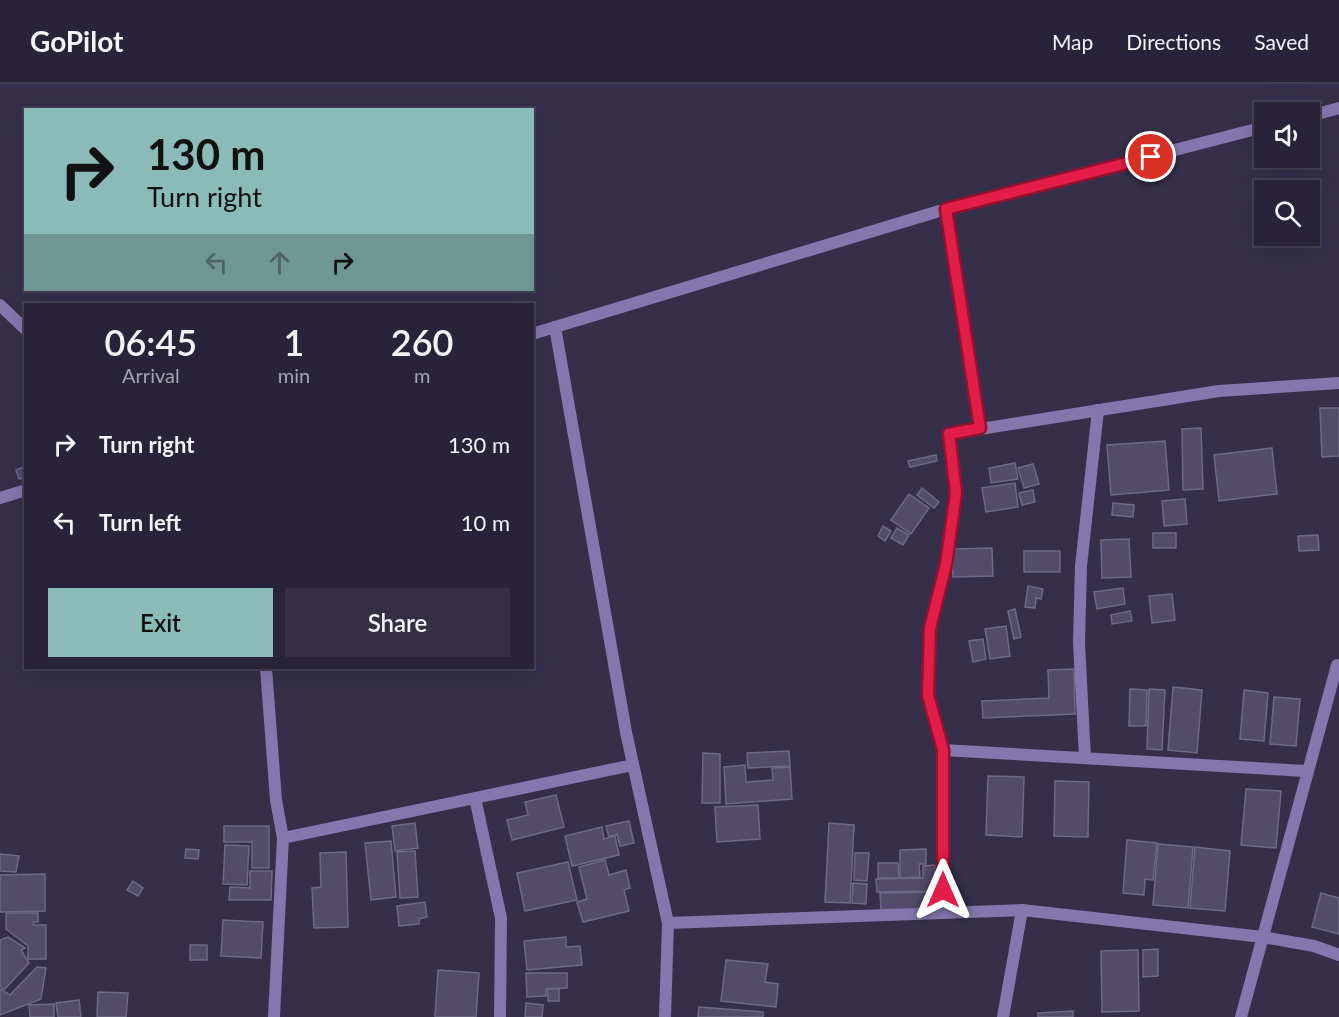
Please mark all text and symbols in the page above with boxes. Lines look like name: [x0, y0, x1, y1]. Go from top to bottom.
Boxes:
text: GoPilot: [30, 24, 123, 58]
text: Map: [1052, 29, 1093, 54]
text: Directions: [1126, 29, 1221, 54]
text: Saved: [1254, 29, 1309, 54]
map controls: [1254, 102, 1320, 246]
button: sound: [1254, 102, 1320, 168]
text: 130 m: [147, 129, 265, 179]
pin: [1125, 131, 1176, 182]
icon: right: [48, 132, 126, 210]
icon: arrive: [1134, 140, 1167, 173]
text: Turn right: [147, 180, 262, 213]
button: search: [1254, 180, 1320, 246]
icon: left: [200, 246, 233, 279]
icon: ahead: [263, 246, 296, 279]
icon: right: [326, 246, 359, 279]
text: 06:45: [105, 320, 197, 364]
text: 1: [284, 320, 304, 364]
text: 260: [391, 320, 453, 364]
text: Arrival: [122, 363, 180, 387]
text: min: [278, 363, 310, 387]
text: m: [414, 363, 430, 387]
icon: right: [48, 428, 81, 461]
text: Turn right: [99, 431, 194, 458]
text: 130 m: [448, 431, 510, 458]
icon: left: [48, 506, 81, 539]
text: Turn left: [99, 509, 181, 536]
text: 10 m: [461, 509, 510, 536]
button: Exit: [48, 588, 273, 657]
button: Share: [285, 588, 510, 657]
position arrow: [911, 858, 975, 922]

